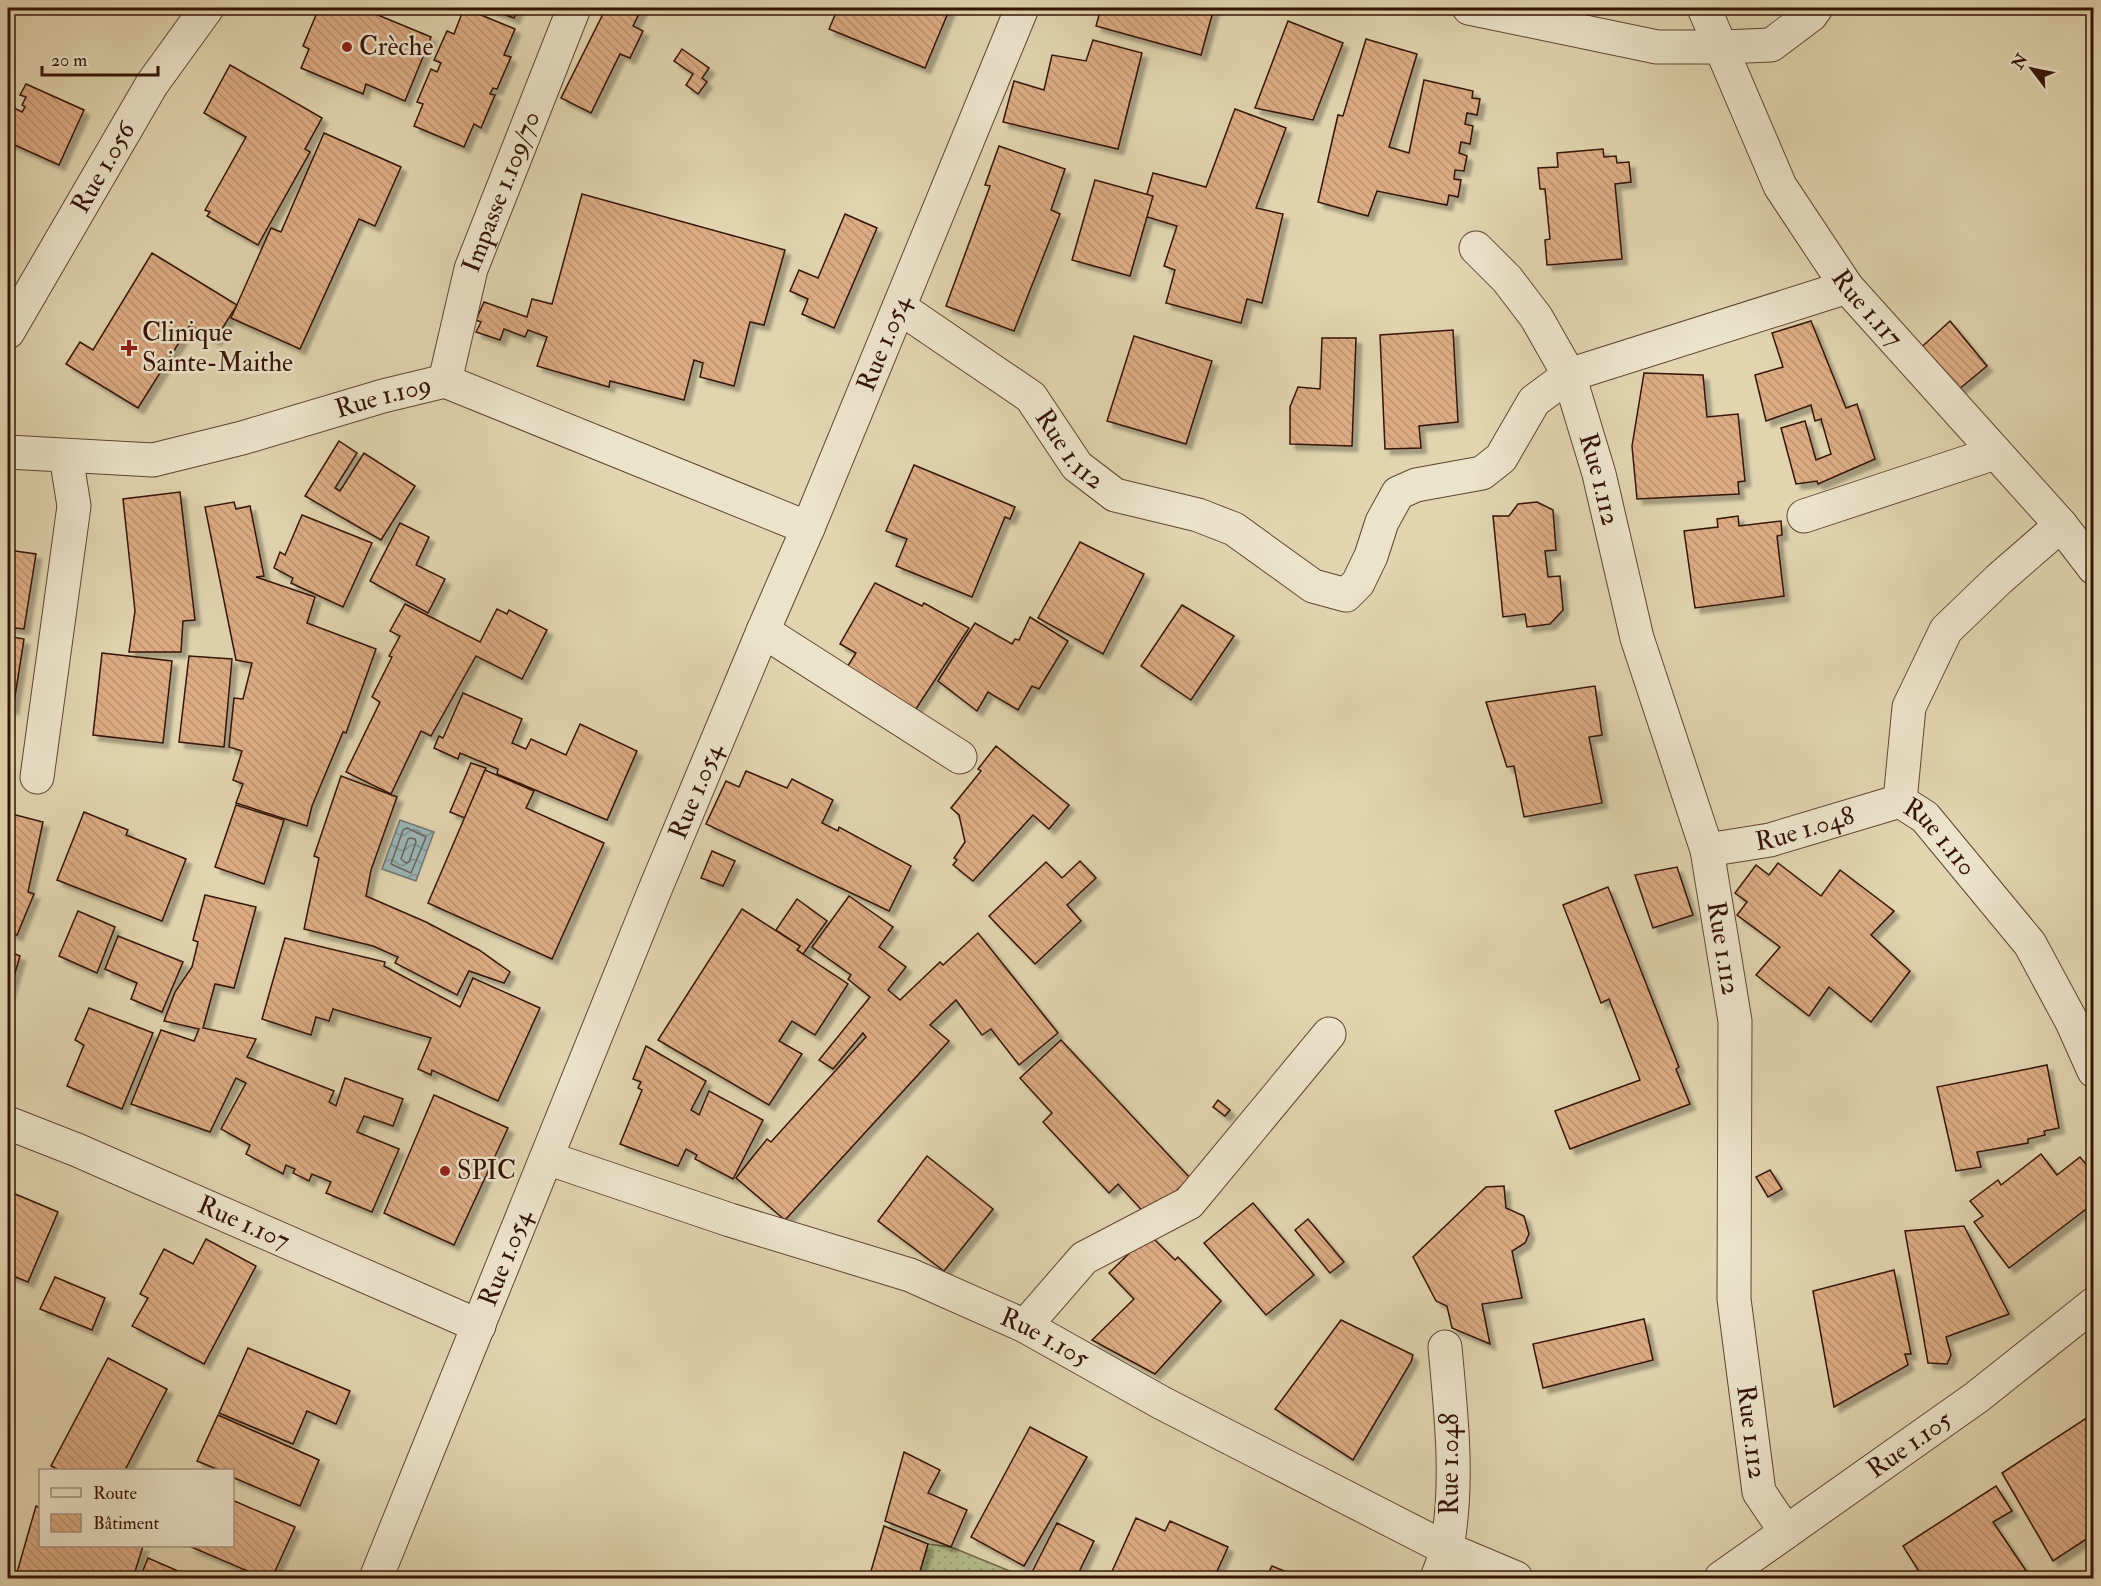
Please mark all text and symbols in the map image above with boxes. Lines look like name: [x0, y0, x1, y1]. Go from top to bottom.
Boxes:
place label: Crèche: [359, 31, 433, 63]
scale bar: [42, 39, 158, 77]
north arrow: [2002, 39, 2062, 99]
marker: Crèche: [340, 40, 354, 54]
text: 20 m: [51, 49, 87, 72]
text: N: [2007, 50, 2033, 74]
street label: Impasse 1.109/70: [455, 106, 548, 277]
street label: Rue 1.056: [64, 115, 143, 219]
street label: Rue 1.117: [1824, 264, 1910, 354]
street label: Rue 1.054: [850, 290, 918, 396]
place label: Clinique Sainte-Maithe: [142, 317, 293, 379]
marker: Clinique Sainte-Maithe: [120, 339, 138, 357]
street label: Rue 1.109: [331, 369, 435, 425]
street label: Rue 1.112: [1028, 403, 1110, 497]
street label: Rue 1.112: [1572, 429, 1626, 529]
street label: Rue 1.054: [662, 738, 730, 844]
street label: Rue 1.110: [1897, 791, 1983, 883]
street label: Rue 1.048: [1753, 800, 1858, 858]
street label: Rue 1.112: [1700, 899, 1746, 997]
place label: SPIC: [457, 1155, 516, 1187]
marker: SPIC: [438, 1164, 452, 1178]
street label: Rue 1.107: [193, 1189, 295, 1257]
street label: Rue 1.054: [472, 1205, 540, 1311]
street label: Rue 1.105: [995, 1301, 1095, 1375]
street label: Rue 1.112: [1729, 1383, 1773, 1481]
street label: Rue 1.105: [1861, 1403, 1959, 1486]
street label: Rue 1.048: [1434, 1413, 1466, 1515]
legend: [39, 1469, 234, 1547]
text: Route: [93, 1482, 137, 1505]
text: Bâtiment: [93, 1512, 159, 1535]

